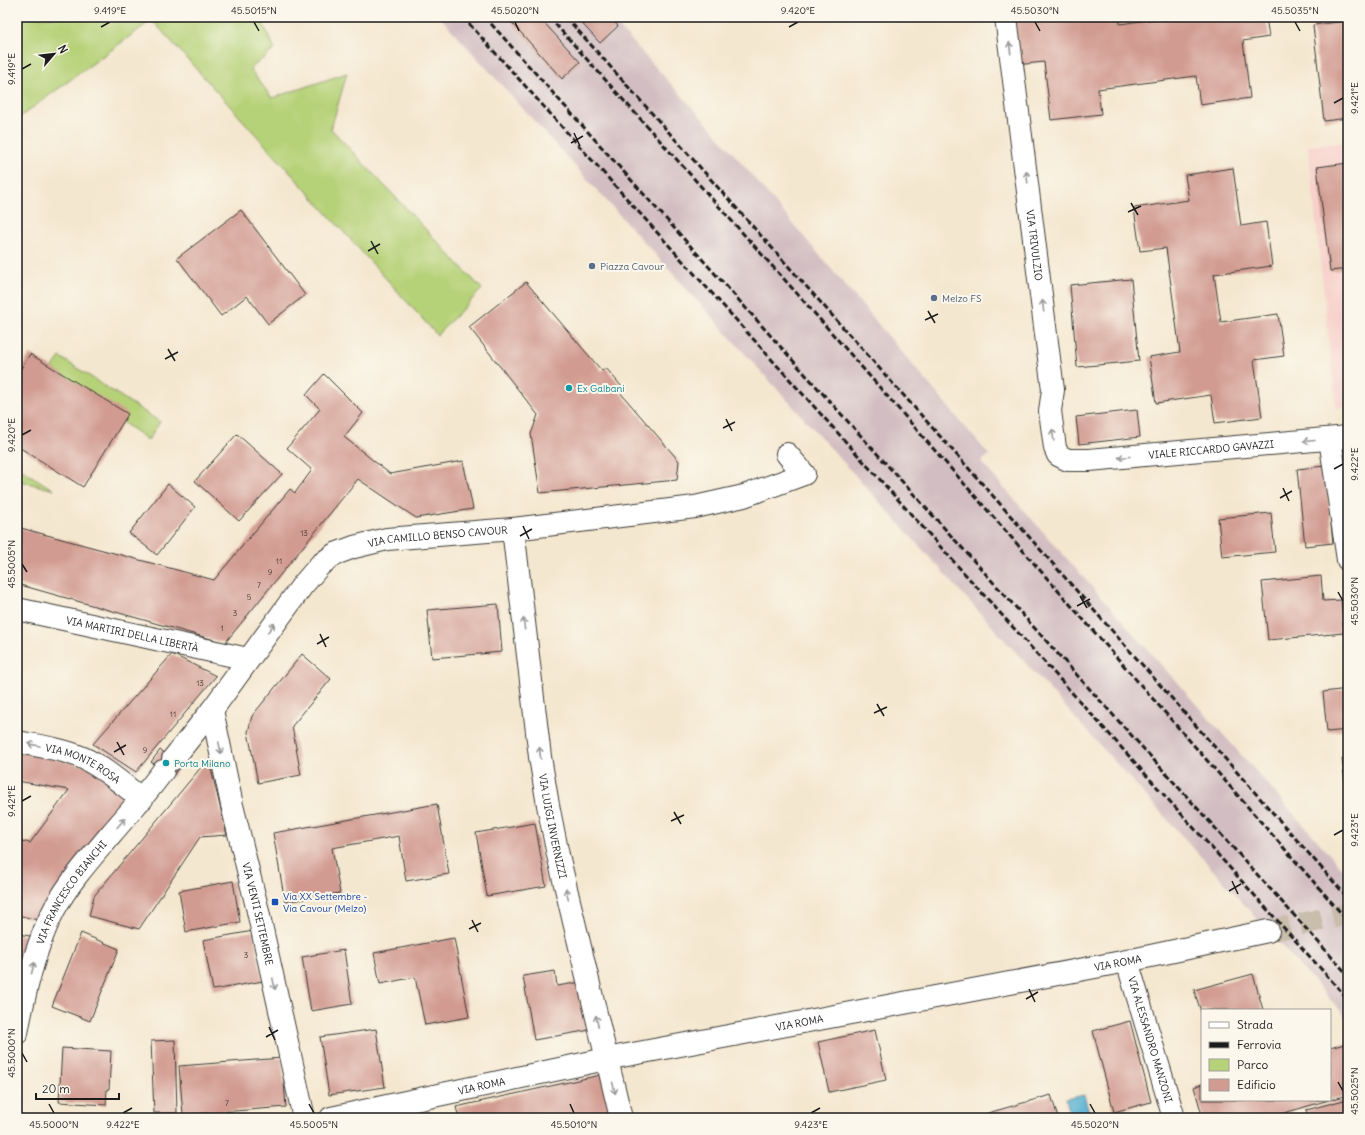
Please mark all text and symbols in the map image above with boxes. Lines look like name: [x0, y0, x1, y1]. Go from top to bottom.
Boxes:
text: 9.419°E: [94, 4, 126, 17]
text: 45.5015°N: [231, 4, 277, 17]
text: 45.5020°N: [491, 4, 539, 17]
text: 9.420°E: [781, 4, 815, 17]
text: 45.5030°N: [1011, 4, 1059, 17]
text: 45.5035°N: [1271, 4, 1319, 17]
north arrow: [34, 34, 74, 74]
one-way arrow: [1006, 42, 1014, 55]
text: N: [55, 43, 71, 56]
text: 9.419°E: [5, 53, 18, 85]
text: 9.421°E: [1348, 82, 1361, 114]
one-way arrow: [1023, 171, 1031, 184]
street label: VIA TRIVULZIO: [1023, 209, 1045, 282]
place label: Piazza Cavour: [600, 260, 664, 273]
marker: Piazza Cavour: [587, 261, 597, 271]
place label: Melzo FS: [942, 292, 982, 305]
marker: Melzo FS: [929, 293, 939, 303]
one-way arrow: [1039, 300, 1046, 313]
place label: Ex Galbani: [577, 382, 625, 395]
marker: Ex Galbani: [564, 383, 574, 393]
text: 9.420°E: [5, 418, 18, 452]
one-way arrow: [1049, 429, 1057, 442]
one-way arrow: [1303, 437, 1316, 444]
street label: VIALE RICCARDO GAVAZZI: [1148, 438, 1275, 462]
text: 9.422°E: [1348, 447, 1361, 481]
one-way arrow: [1118, 454, 1131, 461]
street label: VIA CAMILLO BENSO CAVOUR: [367, 523, 509, 550]
house number: 13: [300, 528, 308, 538]
text: 45.5005°N: [5, 540, 18, 588]
house number: 11: [276, 556, 282, 566]
house number: 9: [268, 567, 273, 577]
text: 45.5030°N: [1348, 577, 1361, 625]
house number: 7: [257, 580, 261, 590]
house number: 5: [247, 592, 252, 602]
house number: 3: [233, 608, 238, 618]
street label: VIA MARTIRI DELLA LIBERTÀ: [65, 614, 200, 655]
one-way arrow: [520, 618, 528, 631]
one-way arrow: [267, 622, 275, 633]
house number: 1: [220, 623, 224, 633]
house number: 13: [196, 678, 204, 688]
house number: 11: [170, 709, 176, 719]
one-way arrow: [27, 741, 40, 749]
street label: VIA MONTE ROSA: [44, 741, 123, 787]
one-way arrow: [217, 741, 225, 754]
house number: 9: [143, 745, 148, 755]
one-way arrow: [536, 747, 544, 760]
place label: Porta Milano: [174, 757, 231, 770]
marker: Porta Milano: [161, 758, 171, 768]
street label: VIA LUIGI INVERNIZZI: [536, 773, 569, 880]
text: 9.421°E: [5, 785, 18, 817]
text: 9.423°E: [1348, 813, 1361, 847]
one-way arrow: [116, 818, 126, 828]
street label: VIA FRANCESCO BIANCHI: [34, 838, 110, 946]
street label: VIA VENTI SETTEMBRE: [239, 861, 276, 967]
one-way arrow: [563, 888, 571, 901]
place label: Via XX Settembre - Via Cavour (Melzo): [283, 890, 368, 915]
marker: Via XX Settembre - Via Cavour (Melzo): [270, 897, 280, 907]
house number: 3: [244, 950, 249, 960]
street label: VIA ROMA: [1093, 952, 1143, 974]
one-way arrow: [30, 962, 37, 975]
street label: VIA ALESSANDRO MANZONI: [1125, 975, 1175, 1104]
one-way arrow: [271, 977, 279, 990]
legend: [1201, 1009, 1331, 1101]
street label: VIA ROMA: [775, 1012, 825, 1034]
one-way arrow: [593, 1015, 601, 1028]
text: Strada: [1237, 1017, 1273, 1032]
text: 45.5000°N: [5, 1028, 18, 1078]
text: Ferrovia: [1237, 1037, 1282, 1052]
text: Parco: [1237, 1057, 1269, 1072]
text: 45.5025°N: [1348, 1067, 1361, 1115]
scale bar: [36, 1075, 119, 1101]
street label: VIA ROMA: [457, 1075, 507, 1098]
text: Edificio: [1237, 1077, 1276, 1092]
text: 20 m: [42, 1081, 70, 1096]
one-way arrow: [611, 1082, 618, 1095]
house number: 7: [225, 1098, 229, 1108]
text: 45.5000°N: [29, 1118, 79, 1131]
text: 9.422°E: [106, 1118, 140, 1131]
text: 45.5005°N: [290, 1118, 338, 1131]
text: 45.5010°N: [551, 1118, 597, 1131]
text: 9.423°E: [794, 1118, 828, 1131]
text: 45.5020°N: [1071, 1118, 1119, 1131]

